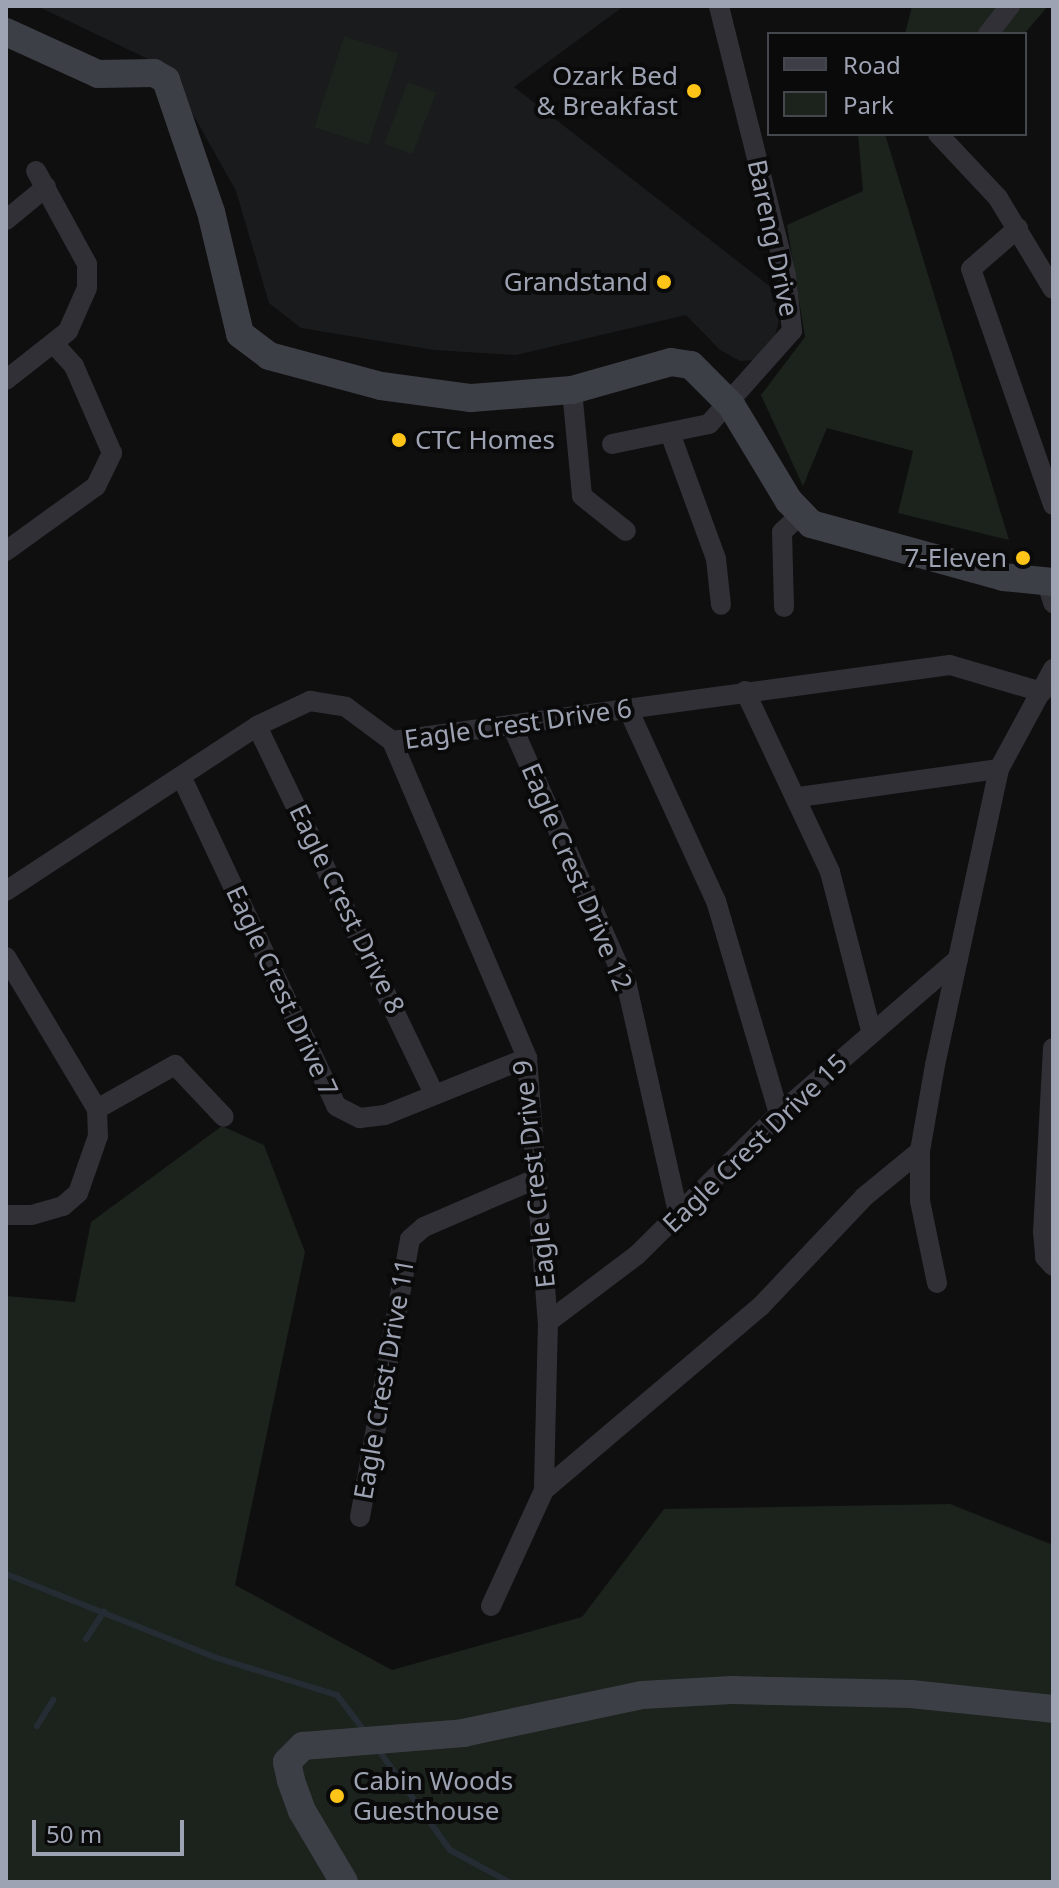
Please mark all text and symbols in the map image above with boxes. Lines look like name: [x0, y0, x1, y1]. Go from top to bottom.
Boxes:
legend: [767, 32, 1027, 136]
text: Road: [843, 48, 901, 81]
place label: Ozark Bed & Breakfast: [537, 60, 678, 122]
marker: Ozark Bed & Breakfast: [685, 82, 703, 100]
text: Park: [843, 88, 894, 121]
street label: Bareng Drive: [741, 157, 805, 319]
place label: Grandstand: [504, 266, 648, 298]
marker: Grandstand: [655, 273, 673, 291]
place label: CTC Homes: [415, 424, 555, 456]
marker: CTC Homes: [390, 431, 408, 449]
place label: 7-Eleven: [905, 542, 1007, 574]
marker: 7-Eleven: [1014, 549, 1032, 567]
street label: Eagle Crest Drive 6: [402, 693, 634, 755]
street label: Eagle Crest Drive 12: [515, 759, 639, 995]
street label: Eagle Crest Drive 8: [283, 799, 411, 1019]
street label: Eagle Crest Drive 7: [219, 881, 345, 1101]
street label: Eagle Crest Drive 15: [656, 1047, 854, 1239]
street label: Eagle Crest Drive 9: [507, 1058, 561, 1290]
street label: Eagle Crest Drive 11: [347, 1256, 421, 1502]
place label: Cabin Woods Guesthouse: [353, 1765, 513, 1826]
marker: Cabin Woods Guesthouse: [328, 1787, 346, 1805]
scale bar: [36, 1804, 188, 1854]
text: 50 m: [46, 1817, 102, 1850]

